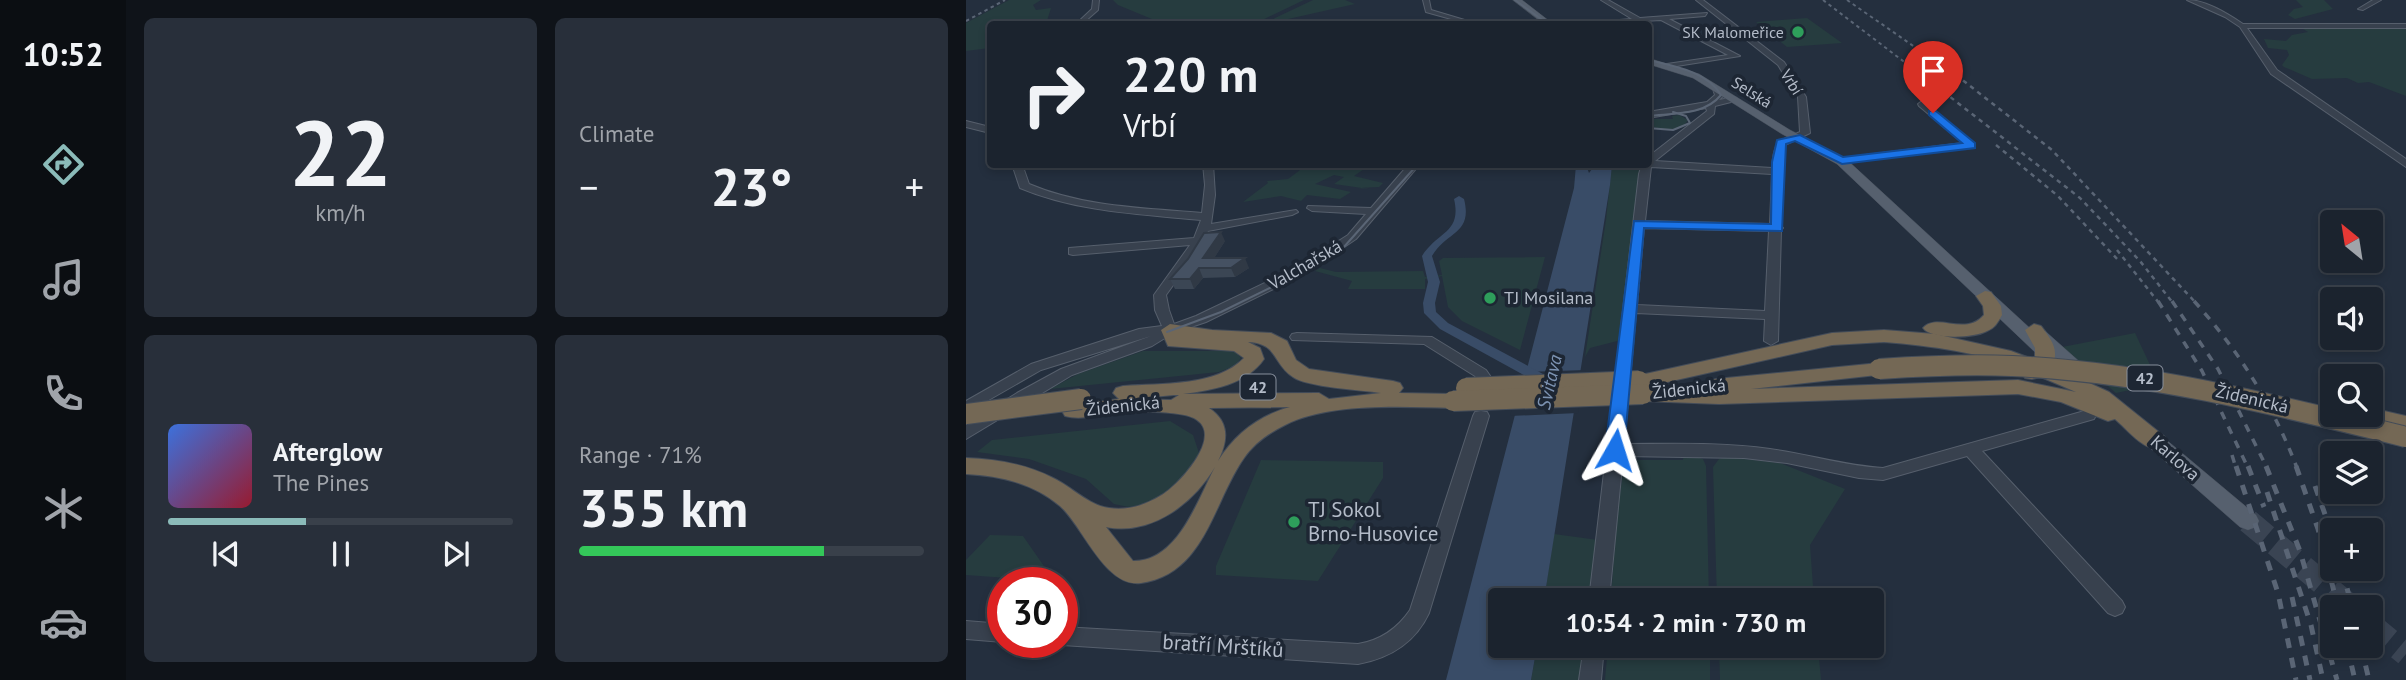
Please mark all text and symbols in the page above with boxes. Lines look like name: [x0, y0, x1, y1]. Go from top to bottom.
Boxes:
place label: SK Malomeřice: [1682, 22, 1784, 42]
marker: SK Malomeřice: [1790, 24, 1806, 40]
text: 10:52: [22, 33, 104, 75]
pin: [1903, 41, 1963, 113]
text: 220 m: [1123, 42, 1258, 106]
icon: right: [1008, 49, 1099, 140]
icon: arrive: [1914, 52, 1952, 90]
street label: Vrbí: [1776, 65, 1808, 99]
street label: Selská: [1728, 72, 1776, 112]
text: 22: [289, 93, 392, 211]
text: Vrbí: [1123, 104, 1176, 146]
text: Climate: [579, 119, 654, 148]
icon: directions: [39, 140, 88, 189]
text: 23°: [711, 153, 792, 220]
text: −: [579, 162, 598, 211]
text: +: [905, 162, 924, 211]
text: km/h: [315, 198, 366, 227]
north arrow: [2320, 210, 2384, 273]
map controls: [2320, 210, 2383, 658]
street label: Valchařská: [1263, 234, 1346, 295]
icon: music: [39, 255, 88, 304]
place label: TJ Mosilana: [1504, 286, 1593, 309]
button: sound: [2320, 287, 2383, 350]
marker: TJ Mosilana: [1482, 290, 1498, 306]
water label: Svitava: [1531, 351, 1567, 412]
button: search: [2320, 364, 2383, 427]
road number: 42: [2128, 366, 2162, 390]
icon: phone: [39, 369, 88, 418]
street label: Židenická: [1651, 373, 1727, 404]
road number: 42: [1240, 374, 1276, 400]
street label: Židenická: [2214, 379, 2291, 418]
street label: Židenická: [1085, 390, 1161, 421]
position arrow: [1578, 413, 1652, 487]
street label: Karlova: [2146, 430, 2205, 485]
text: Afterglow: [273, 435, 382, 468]
text: Range · 71%: [579, 440, 702, 469]
button: layers: [2320, 441, 2383, 504]
text: The Pines: [273, 468, 369, 497]
text: 355 km: [579, 474, 748, 541]
icon: climate: [39, 484, 88, 533]
place label: TJ Sokol Brno-Husovice: [1308, 496, 1438, 547]
marker: TJ Sokol Brno-Husovice: [1286, 514, 1302, 530]
button: +: [2320, 518, 2383, 581]
icon: previous: [207, 535, 245, 573]
icon: pause: [322, 535, 360, 573]
icon: next: [437, 535, 475, 573]
speed limit sign: 30: [987, 567, 1078, 658]
button: −: [2320, 595, 2383, 658]
icon: car: [39, 598, 88, 647]
text: 10:54 · 2 min · 730 m: [1566, 606, 1806, 639]
street label: bratří Mrštíků: [1162, 628, 1284, 663]

